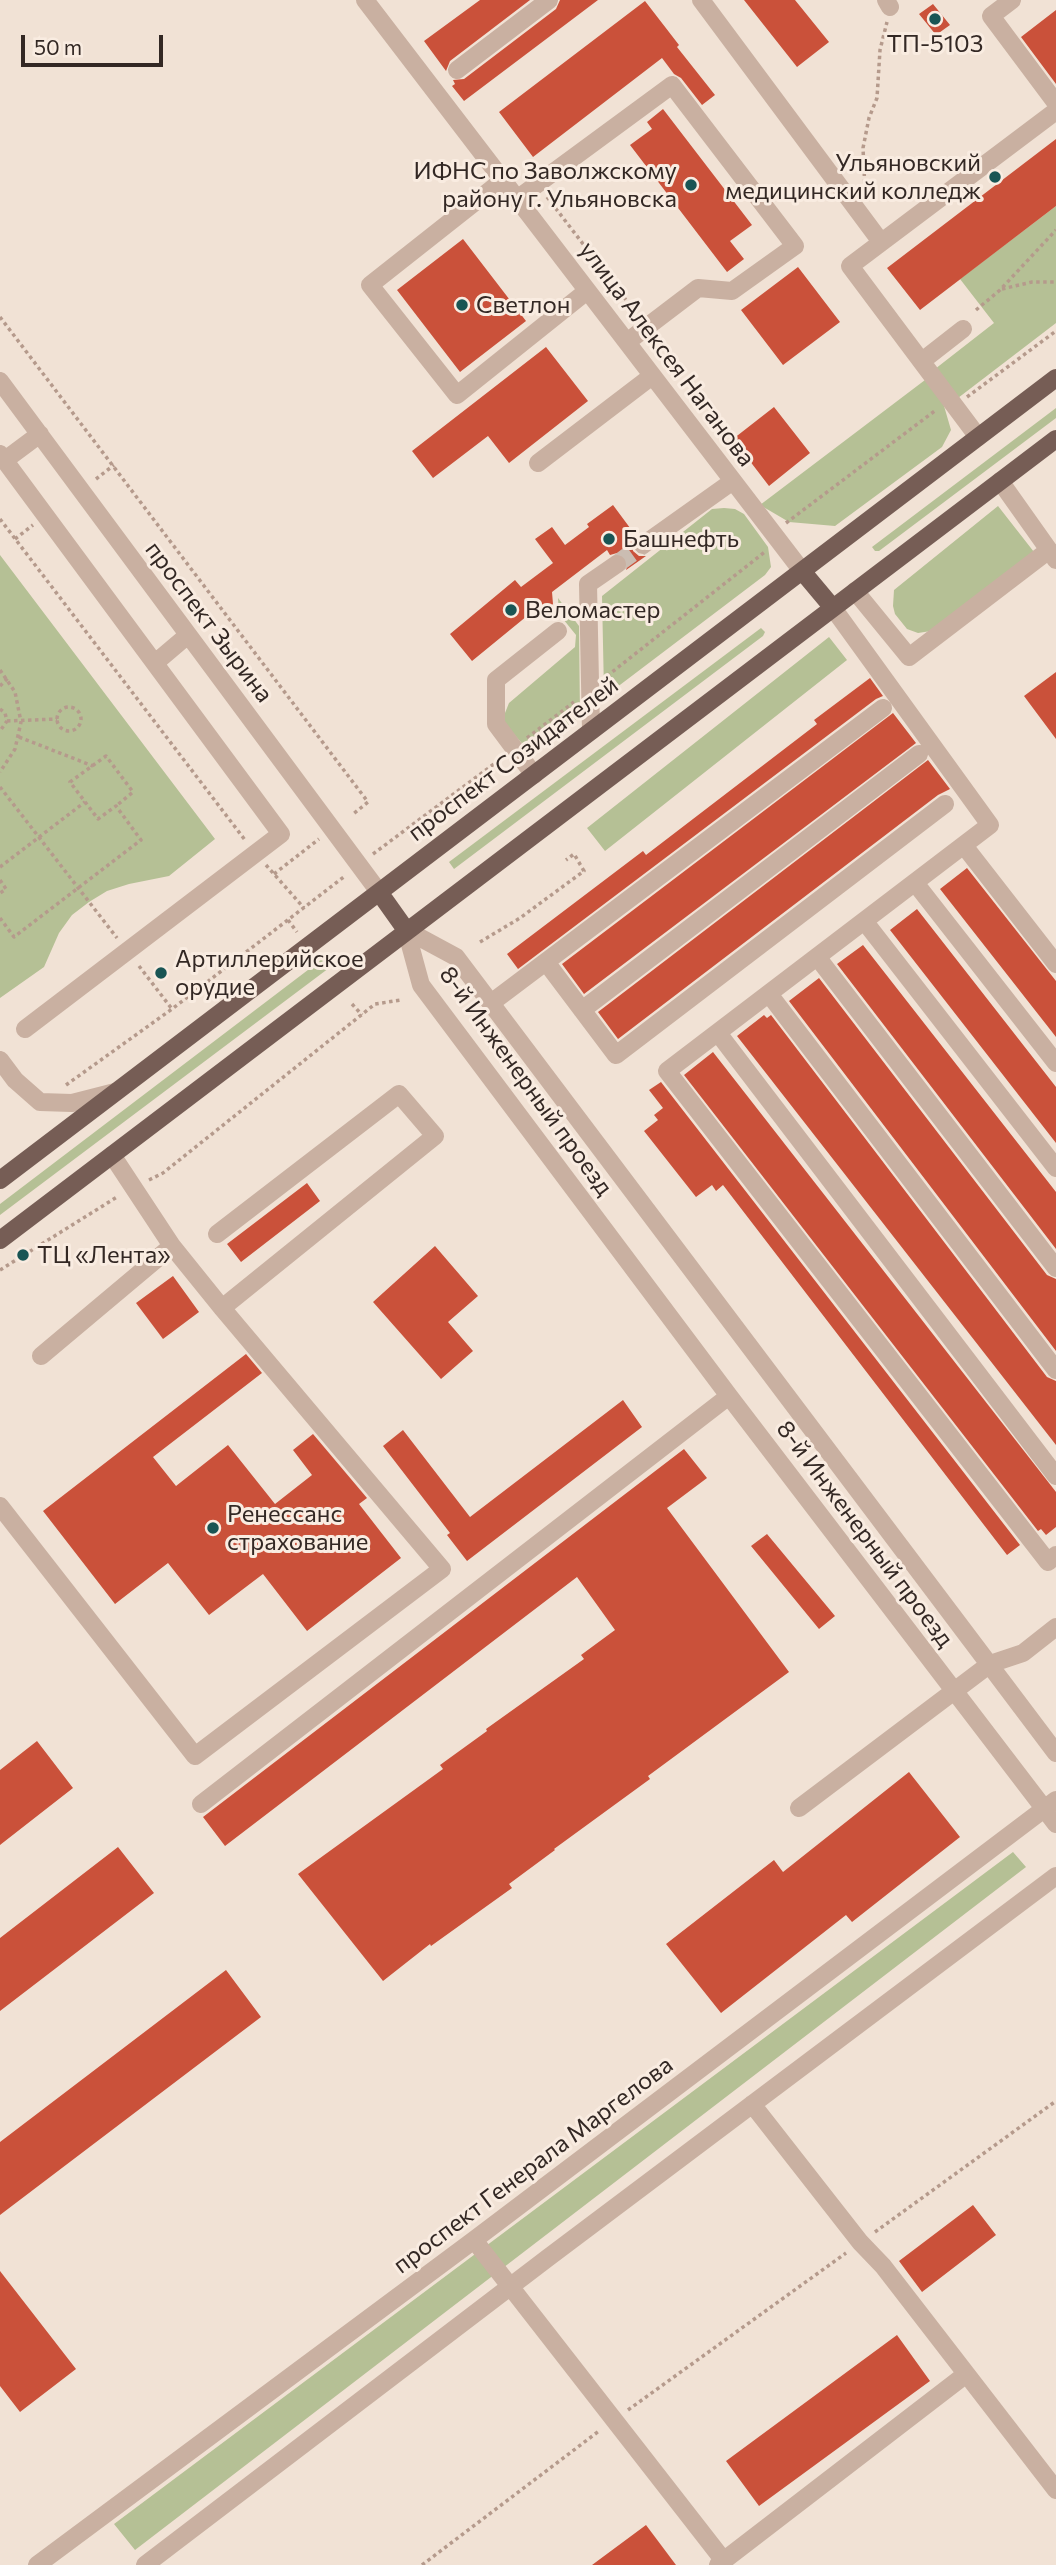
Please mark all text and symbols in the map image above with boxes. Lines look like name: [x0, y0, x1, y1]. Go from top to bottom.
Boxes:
marker: ТП-5103: [927, 11, 943, 27]
scale bar: [24, 21, 166, 65]
place label: ТП-5103: [887, 30, 983, 58]
text: 50 m: [34, 34, 82, 59]
place label: Ульяновский медицинский колледж: [725, 149, 981, 205]
place label: ИФНС по Заволжскому району г. Ульяновска: [414, 157, 677, 213]
marker: Ульяновский медицинский колледж: [987, 169, 1003, 185]
marker: ИФНС по Заволжскому району г. Ульяновска: [683, 177, 699, 193]
street label: улица Алексея Наганова: [573, 236, 761, 472]
place label: Светлон: [476, 291, 570, 319]
marker: Светлон: [454, 297, 470, 313]
place label: Башнефть: [623, 525, 739, 553]
marker: Башнефть: [601, 531, 617, 547]
street label: проспект Зырина: [139, 536, 279, 708]
place label: Веломастер: [525, 596, 661, 624]
marker: Веломастер: [503, 602, 519, 618]
street label: проспект Созидателей: [402, 671, 624, 847]
place label: Артиллерийское орудие: [175, 945, 364, 1001]
street label: 8-й Инженерный проезд: [433, 961, 619, 1201]
marker: Артиллерийское орудие: [153, 965, 169, 981]
place label: ТЦ «Лента»: [37, 1241, 171, 1269]
marker: ТЦ «Лента»: [15, 1247, 31, 1263]
street label: 8-й Инженерный проезд: [770, 1415, 960, 1653]
place label: Ренессанс страхование: [227, 1500, 368, 1556]
marker: Ренессанс страхование: [205, 1520, 221, 1536]
street label: проспект Генерала Маргелова: [388, 2050, 678, 2280]

